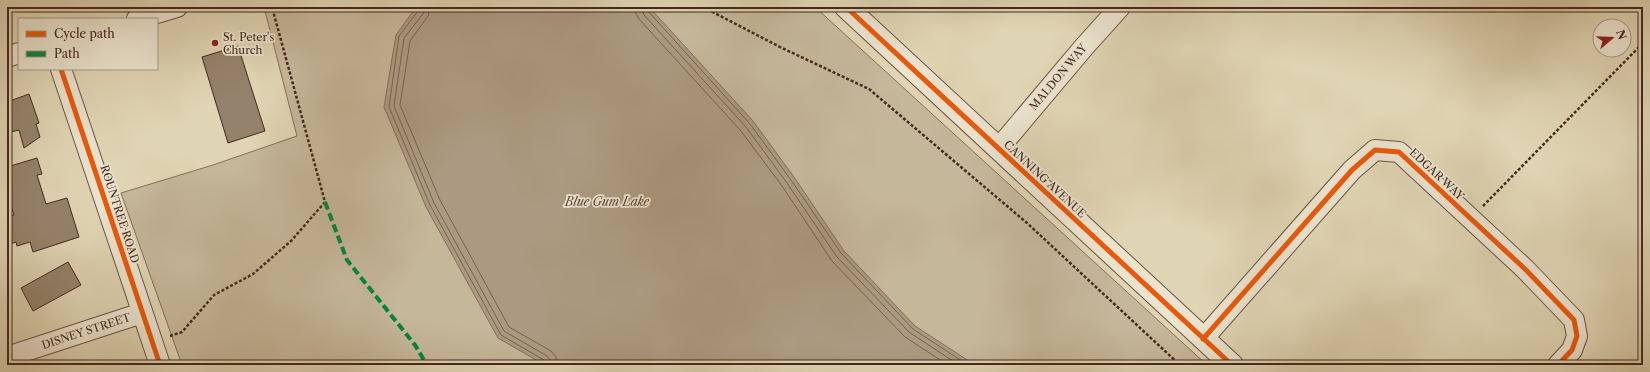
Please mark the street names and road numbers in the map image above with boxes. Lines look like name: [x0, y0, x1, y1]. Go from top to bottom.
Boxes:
street label: MALDON WAY: [1026, 41, 1090, 113]
street label: CANNING AVENUE: [1001, 137, 1089, 221]
street label: EDGAR WAY: [1407, 145, 1467, 203]
street label: ROUNTREE ROAD: [97, 163, 143, 265]
street label: DISNEY STREET: [40, 310, 133, 352]

